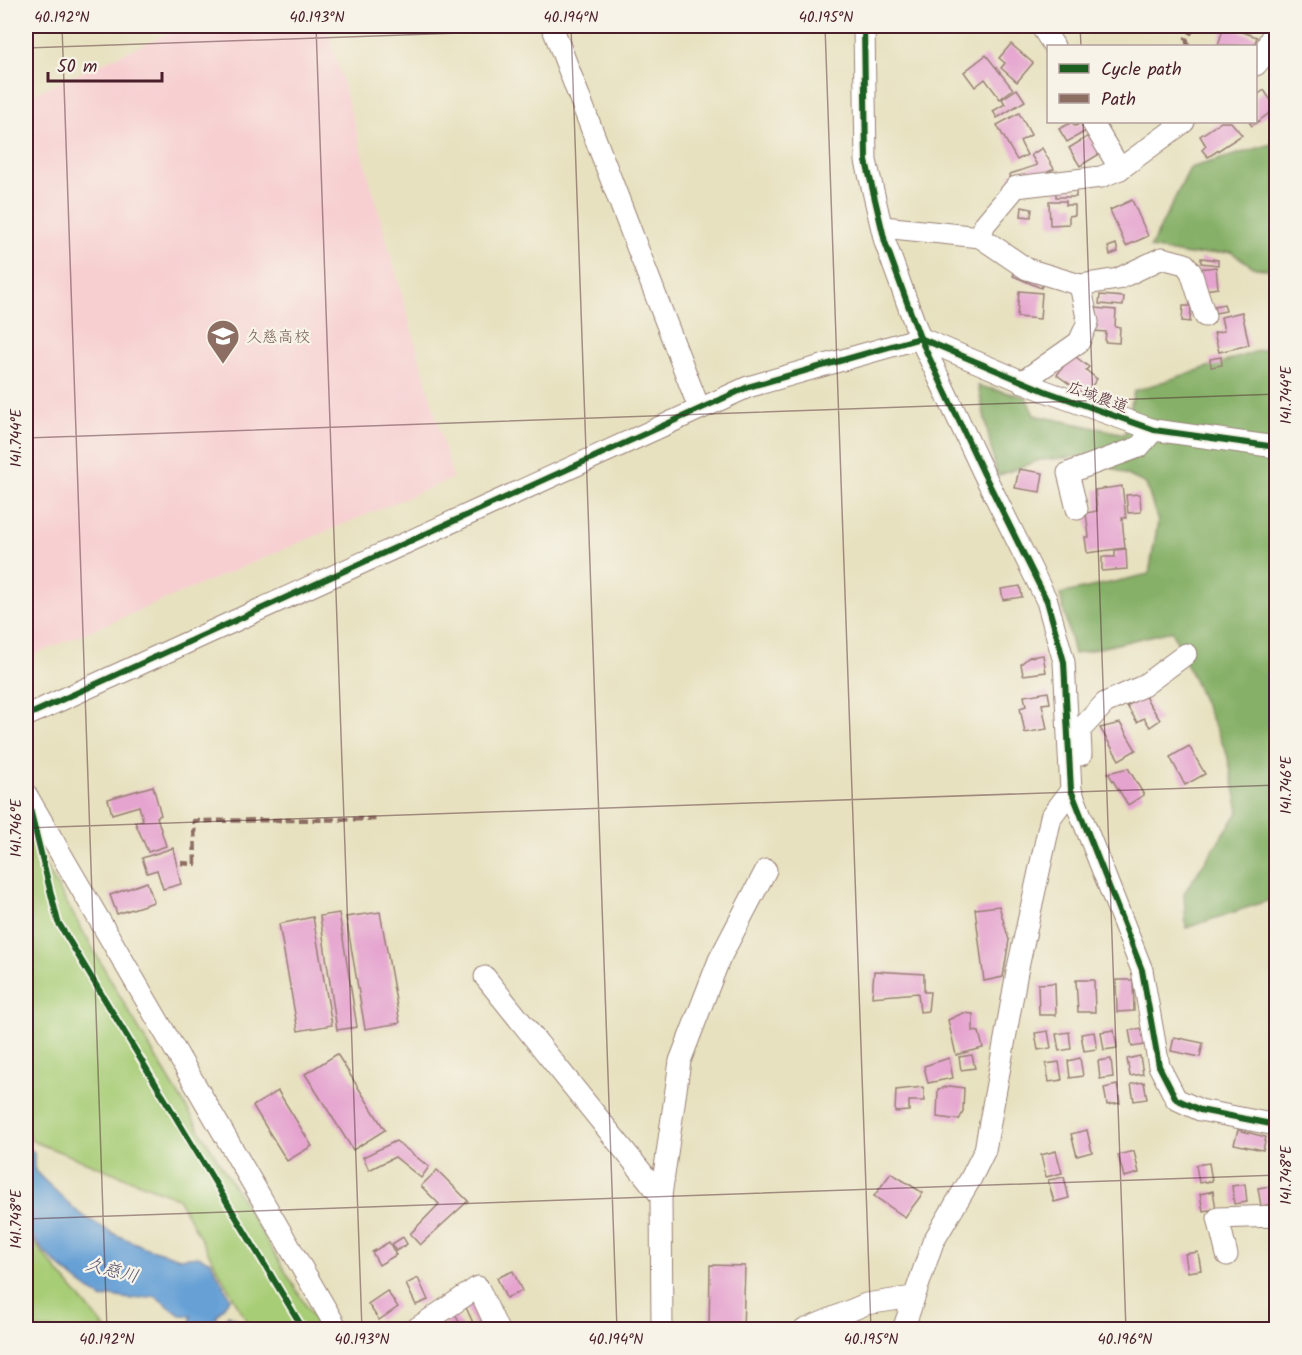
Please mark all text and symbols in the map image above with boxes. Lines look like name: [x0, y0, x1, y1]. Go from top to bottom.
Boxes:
text: 40.192°N: [34, 6, 90, 30]
text: 40.193°N: [289, 6, 345, 30]
text: 40.194°N: [544, 6, 598, 30]
text: 40.195°N: [799, 6, 853, 30]
scale bar: [48, 45, 162, 83]
legend: [1047, 45, 1257, 123]
text: 50 m: [57, 53, 97, 82]
text: Cycle path: [1101, 56, 1182, 85]
text: Path: [1101, 86, 1136, 115]
school or university icon: 久慈高校: [205, 318, 241, 365]
place label: 久慈高校: [246, 325, 310, 350]
text: 141.744°E: [1275, 365, 1299, 424]
street label: 広域農道: [1063, 375, 1132, 420]
text: 141.744°E: [5, 408, 29, 467]
text: 141.746°E: [1275, 754, 1299, 814]
text: 141.746°E: [5, 797, 29, 857]
text: 141.748°E: [1275, 1144, 1299, 1205]
text: 141.748°E: [5, 1188, 29, 1249]
water label: 久慈川: [82, 1250, 141, 1292]
text: 40.192°N: [79, 1328, 135, 1352]
text: 40.193°N: [334, 1328, 390, 1352]
text: 40.194°N: [589, 1328, 643, 1352]
text: 40.195°N: [844, 1328, 898, 1352]
text: 40.196°N: [1098, 1328, 1152, 1352]

